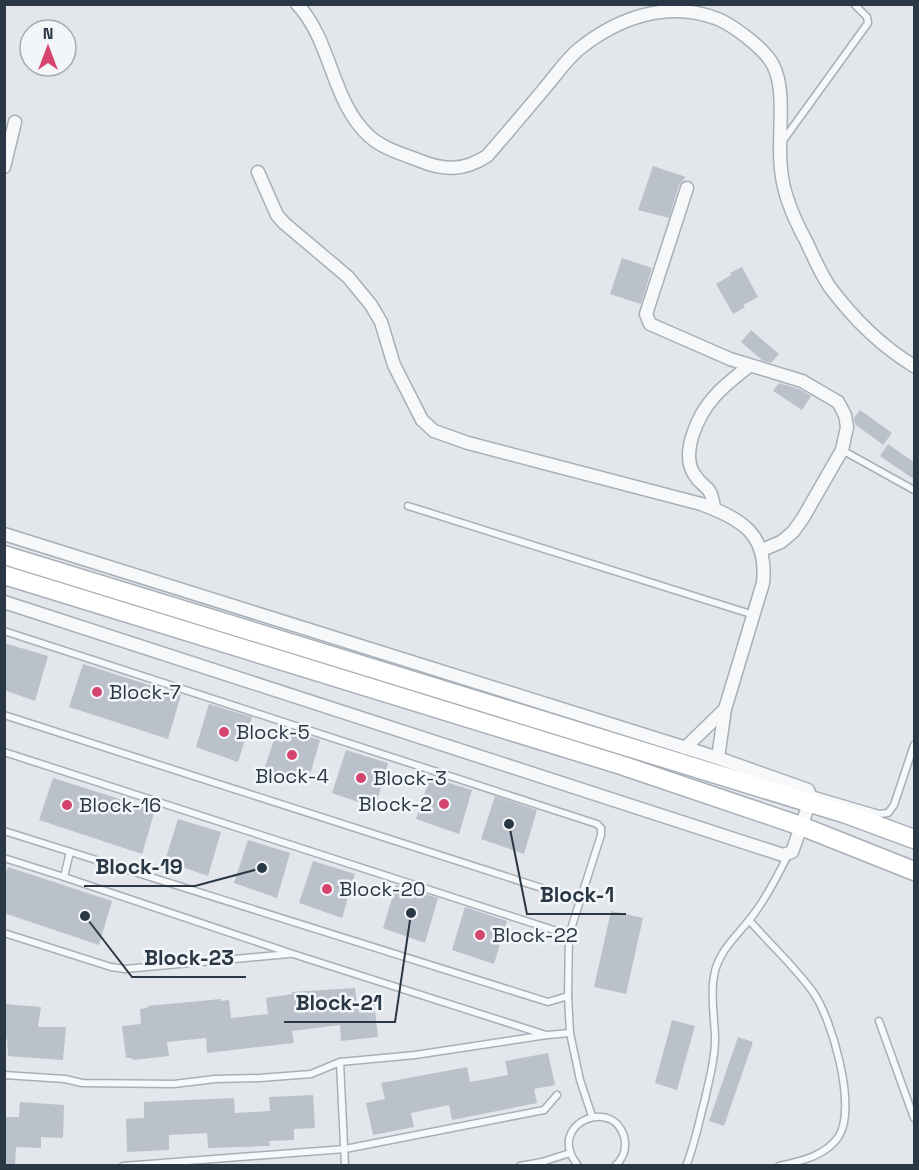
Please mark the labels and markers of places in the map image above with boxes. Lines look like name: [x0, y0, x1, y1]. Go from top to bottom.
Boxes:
place label: Block-7: [109, 679, 181, 705]
marker: Block-7: [90, 685, 104, 699]
place label: Block-5: [236, 719, 310, 745]
marker: Block-5: [217, 725, 231, 739]
marker: Block-4: [285, 748, 299, 762]
place label: Block-4: [255, 763, 329, 789]
place label: Block-3: [373, 765, 447, 791]
marker: Block-3: [354, 771, 368, 785]
place label: Block-2: [358, 791, 432, 817]
place label: Block-16: [79, 792, 161, 818]
marker: Block-2: [437, 797, 451, 811]
marker: Block-16: [60, 798, 74, 812]
callout: Block-19: [84, 847, 195, 886]
callout: Block-1: [527, 875, 626, 914]
place label: Block-20: [339, 876, 426, 902]
marker: Block-20: [320, 882, 334, 896]
place label: Block-22: [492, 922, 578, 948]
marker: Block-22: [473, 928, 487, 942]
callout: Block-23: [132, 938, 246, 977]
callout: Block-21: [284, 983, 395, 1022]

